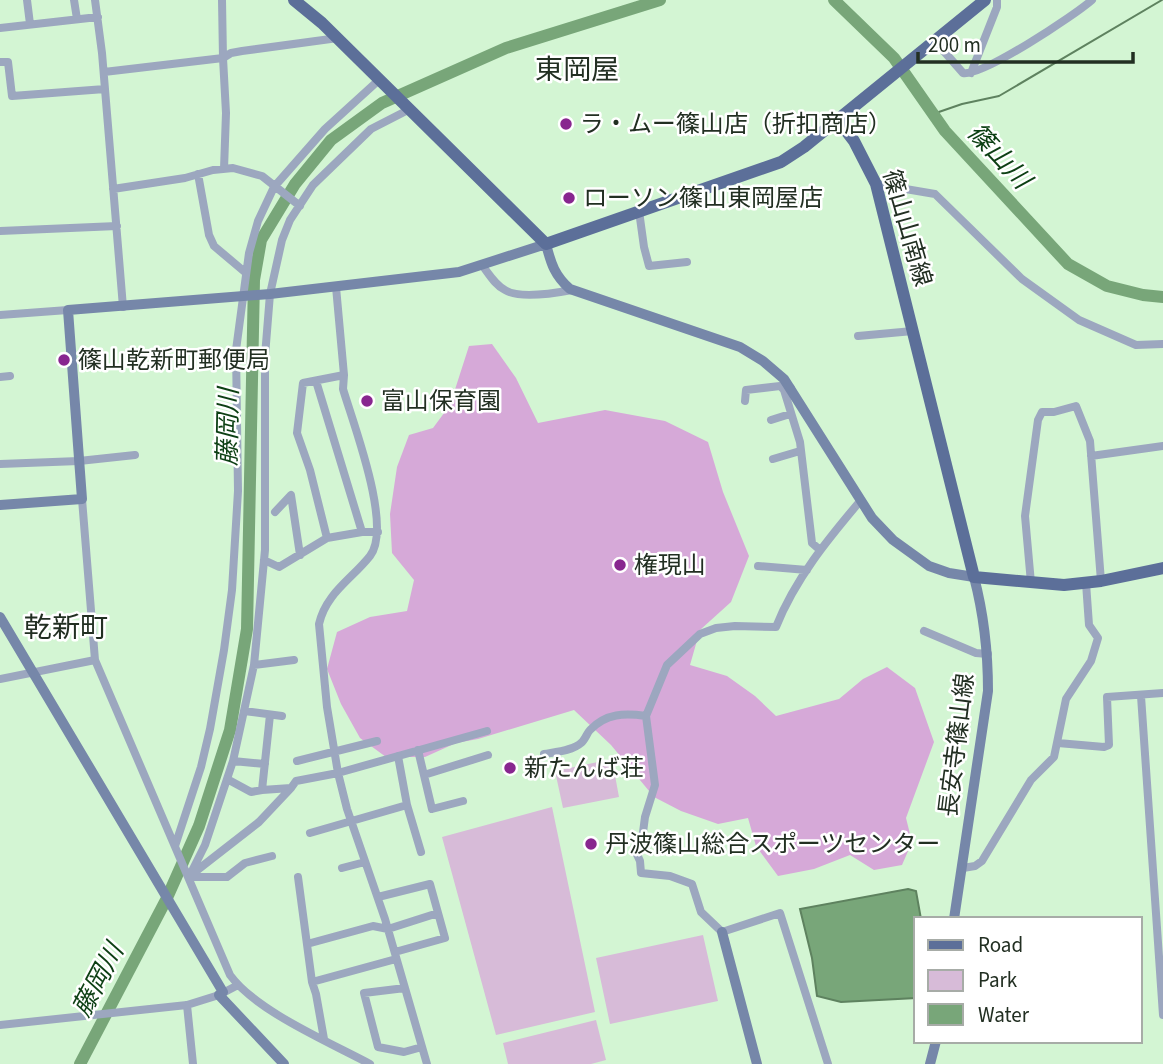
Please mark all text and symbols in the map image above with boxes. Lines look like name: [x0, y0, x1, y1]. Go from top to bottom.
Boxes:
scale bar: [918, 21, 1133, 65]
text: 200 m: [928, 30, 981, 60]
district label: 東岡屋: [535, 50, 619, 90]
place label: ラ・ムー篠山店（折扣商店）: [580, 107, 892, 142]
water label: 篠山川: [959, 115, 1041, 199]
marker: ラ・ムー篠山店（折扣商店）: [558, 116, 574, 132]
street label: 篠山山南線: [874, 166, 940, 290]
place label: ローソン篠山東岡屋店: [583, 181, 823, 216]
marker: ローソン篠山東岡屋店: [561, 190, 577, 206]
place label: 篠山乾新町郵便局: [78, 343, 270, 378]
marker: 篠山乾新町郵便局: [56, 352, 72, 368]
place label: 富山保育園: [381, 384, 501, 419]
water label: 藤岡川: [209, 385, 247, 466]
marker: 富山保育園: [359, 393, 375, 409]
place label: 権現山: [634, 548, 706, 583]
marker: 権現山: [612, 557, 628, 573]
district label: 乾新町: [24, 608, 108, 648]
street label: 長安寺篠山線: [931, 671, 983, 819]
place label: 新たんば荘: [524, 751, 644, 786]
marker: 新たんば荘: [502, 760, 518, 776]
place label: 丹波篠山総合スポーツセンター: [605, 827, 941, 862]
marker: 丹波篠山総合スポーツセンター: [583, 836, 599, 852]
legend: [914, 917, 1142, 1043]
text: Road: [978, 930, 1023, 960]
water label: 藤岡川: [63, 934, 134, 1023]
text: Park: [978, 965, 1018, 995]
text: Water: [978, 1000, 1030, 1030]

